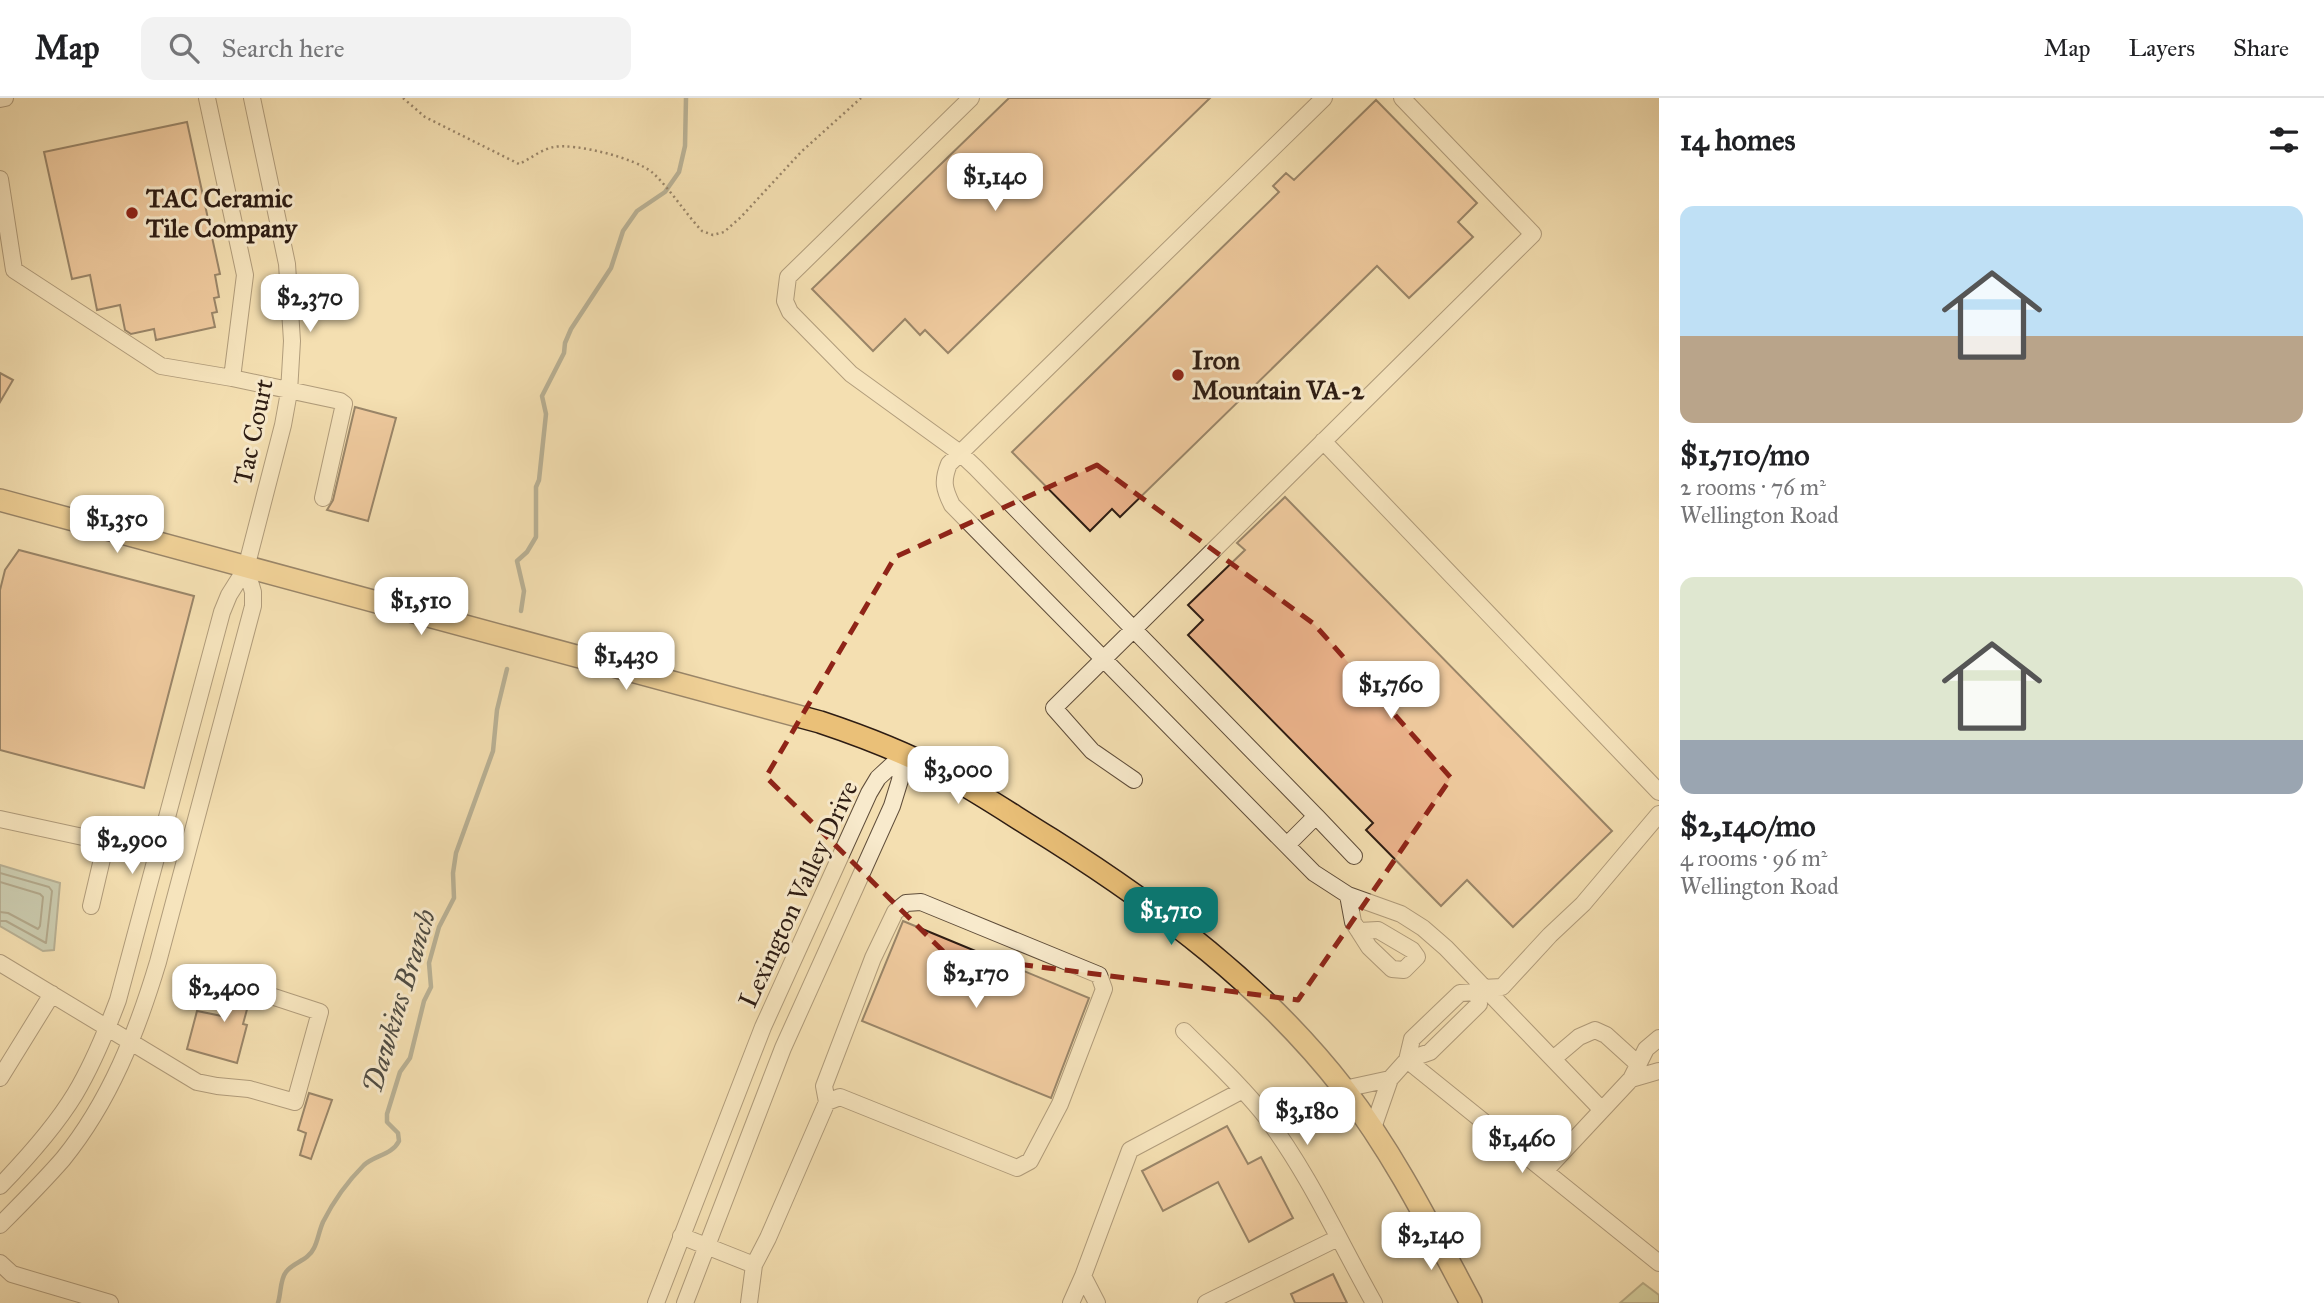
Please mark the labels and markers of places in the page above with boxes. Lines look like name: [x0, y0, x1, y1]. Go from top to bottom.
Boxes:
pin: $1,140: [938, 153, 1052, 213]
place label: TAC Ceramic Tile Company: [145, 182, 299, 244]
marker: TAC Ceramic Tile Company: [124, 205, 140, 221]
pin: $2,370: [253, 274, 367, 334]
place label: Iron Mountain VA-2: [1192, 344, 1365, 406]
marker: Iron Mountain VA-2: [1170, 367, 1186, 383]
pin: $1,350: [60, 496, 174, 555]
pin: $1,510: [364, 578, 478, 637]
pin: $1,430: [569, 632, 683, 692]
pin: $1,760: [1334, 662, 1448, 721]
pin: $3,000: [901, 746, 1015, 806]
pin: $2,900: [75, 816, 189, 876]
pin: $1,710: [1114, 888, 1228, 947]
pin: $2,170: [919, 950, 1033, 1010]
pin: $2,400: [167, 964, 281, 1024]
pin: $3,180: [1250, 1088, 1364, 1147]
pin: $1,460: [1465, 1116, 1579, 1175]
pin: $2,140: [1374, 1212, 1488, 1272]

